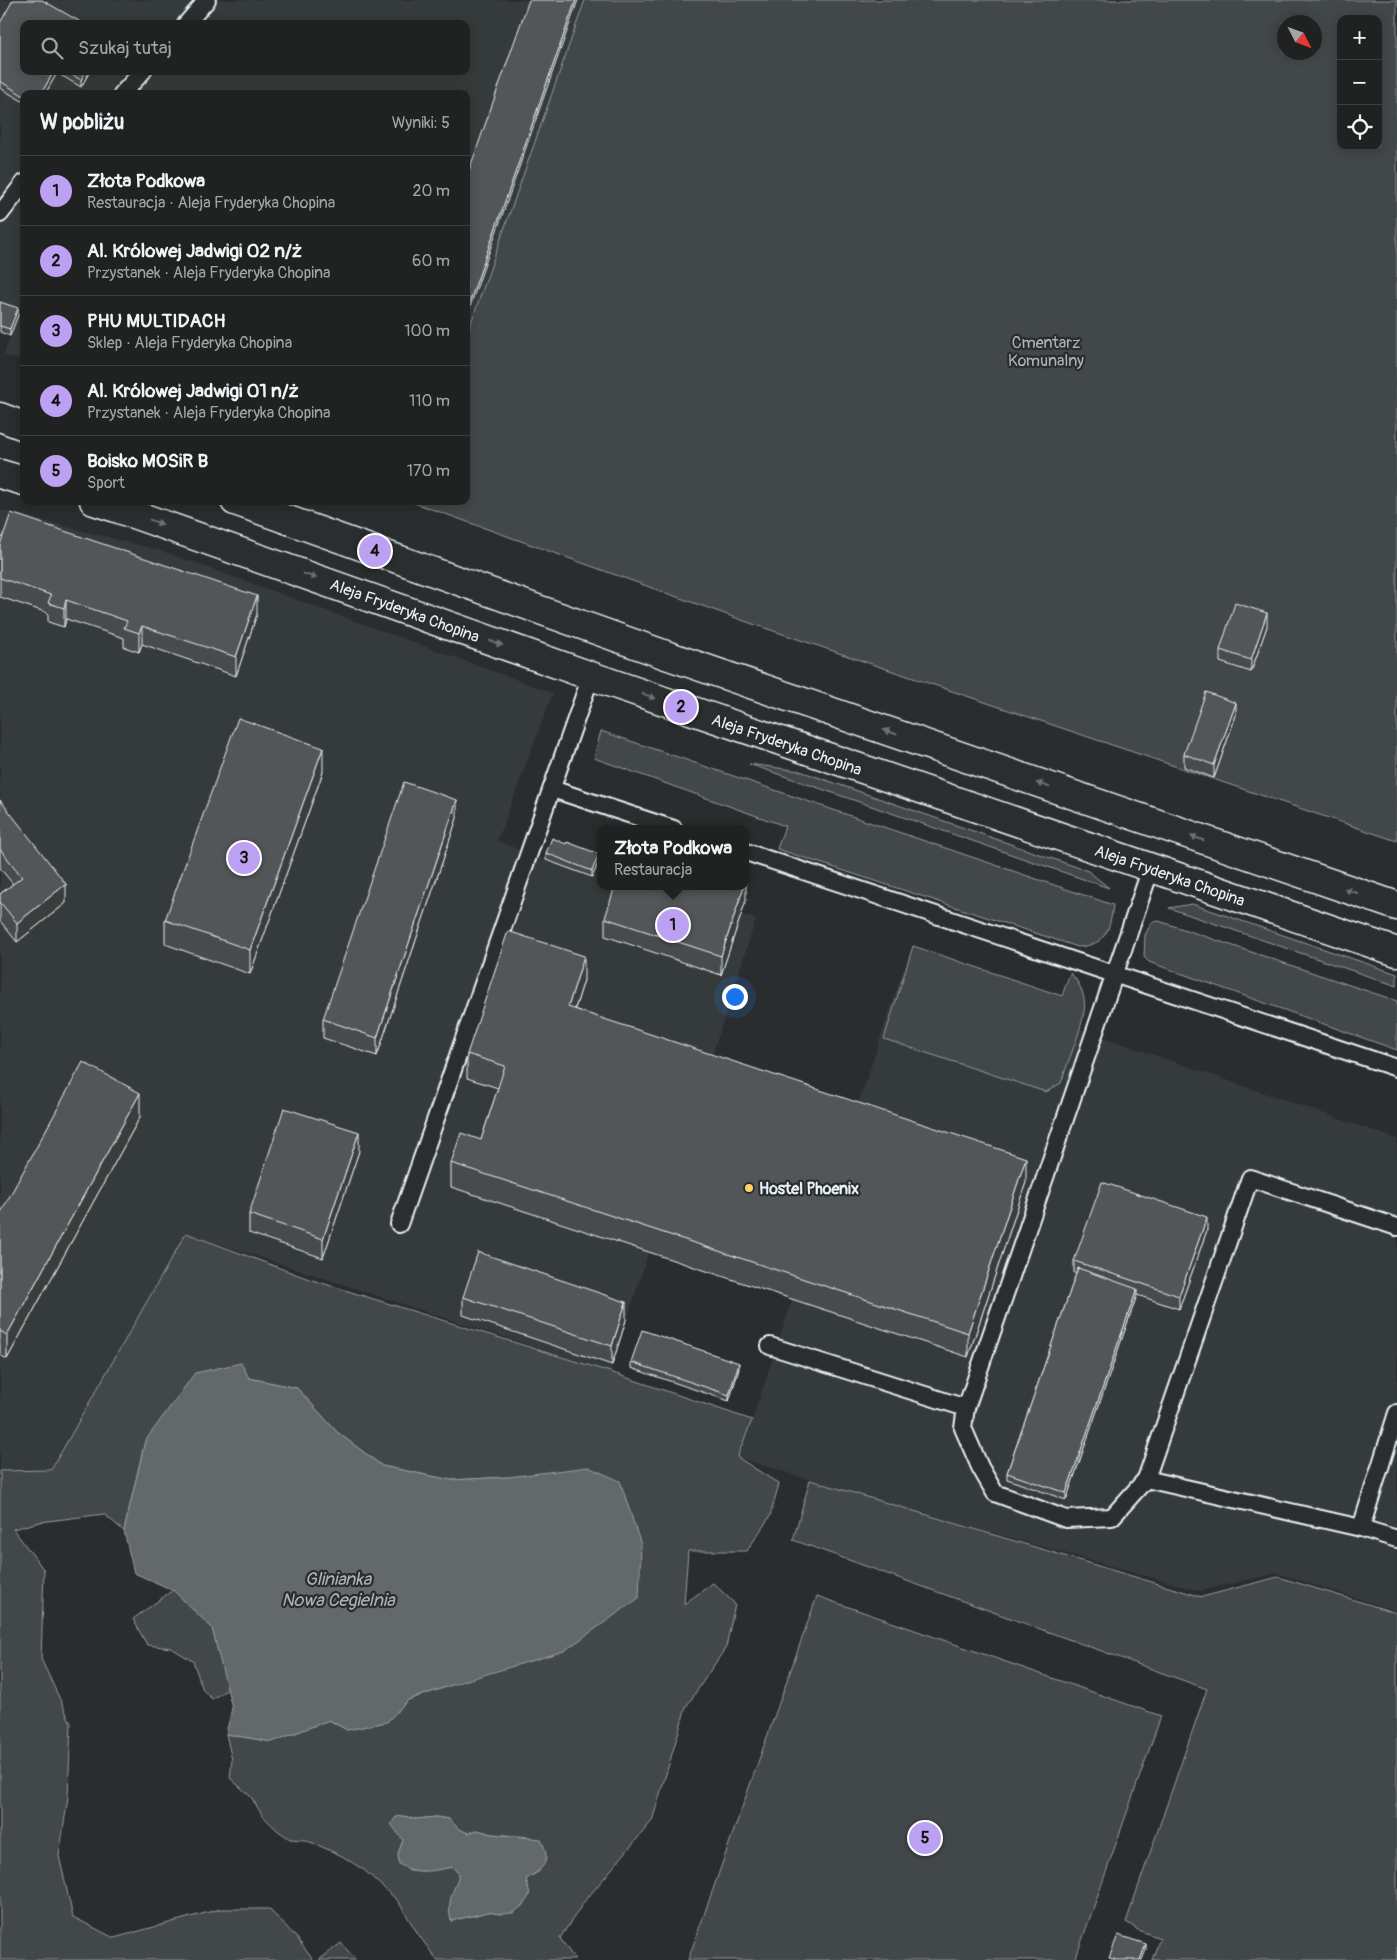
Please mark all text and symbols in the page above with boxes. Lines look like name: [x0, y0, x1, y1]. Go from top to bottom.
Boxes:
north arrow: [1277, 15, 1322, 60]
map controls: [1337, 15, 1382, 150]
button: +: [1337, 15, 1382, 60]
search box: [20, 20, 470, 75]
icon: search: [38, 34, 66, 62]
text: Szukaj tutaj: [78, 36, 172, 60]
button: −: [1337, 60, 1382, 105]
button: locate: [1337, 105, 1382, 150]
text: W pobliżu: [40, 109, 124, 136]
text: Wyniki: 5: [392, 113, 450, 133]
text: Złota Podkowa: [87, 169, 205, 193]
text: 1: [53, 181, 59, 201]
text: 20 m: [412, 181, 450, 201]
text: Restauracja · Aleja Fryderyka Chopina: [87, 193, 335, 213]
text: Al. Królowej Jadwigi 02 n/ż: [87, 239, 302, 263]
text: 2: [52, 251, 60, 271]
text: 60 m: [412, 251, 450, 271]
text: Przystanek · Aleja Fryderyka Chopina: [87, 263, 330, 283]
text: PHU MULTIDACH: [87, 309, 226, 333]
text: 3: [52, 321, 60, 341]
text: 100 m: [404, 321, 450, 341]
text: Sklep · Aleja Fryderyka Chopina: [87, 333, 292, 353]
park label: Cmentarz Komunalny: [1008, 333, 1084, 371]
text: Al. Królowej Jadwigi 01 n/ż: [87, 379, 299, 403]
text: 4: [51, 391, 61, 411]
text: 110 m: [409, 391, 450, 411]
text: Przystanek · Aleja Fryderyka Chopina: [87, 403, 330, 423]
text: Boisko MOSiR B: [87, 449, 208, 473]
text: 5: [52, 461, 60, 481]
text: 170 m: [407, 461, 450, 481]
text: Sport: [87, 473, 125, 493]
one-way arrow: [149, 519, 164, 526]
pin: 4: [359, 532, 391, 570]
one-way arrow: [302, 573, 317, 581]
street label: Aleja Fryderyka Chopina: [327, 575, 482, 647]
one-way arrow: [488, 640, 503, 647]
pin: 2: [665, 688, 697, 726]
one-way arrow: [642, 693, 657, 701]
street label: Aleja Fryderyka Chopina: [709, 710, 865, 780]
one-way arrow: [882, 728, 897, 736]
one-way arrow: [1036, 781, 1051, 788]
popup: [597, 825, 749, 890]
one-way arrow: [1189, 834, 1204, 842]
text: Złota Podkowa: [614, 836, 732, 860]
pin: 3: [228, 839, 260, 877]
street label: Aleja Fryderyka Chopina: [1092, 841, 1248, 911]
text: Restauracja: [614, 860, 692, 880]
one-way arrow: [1343, 886, 1358, 894]
pin: 1: [657, 906, 689, 944]
your location: [722, 984, 748, 1010]
place label: Hostel Phoenix: [759, 1179, 859, 1199]
marker: Hostel Phoenix: [743, 1182, 755, 1194]
water label: Glinianka Nowa Cegielnia: [281, 1568, 396, 1612]
pin: 5: [909, 1819, 941, 1857]

